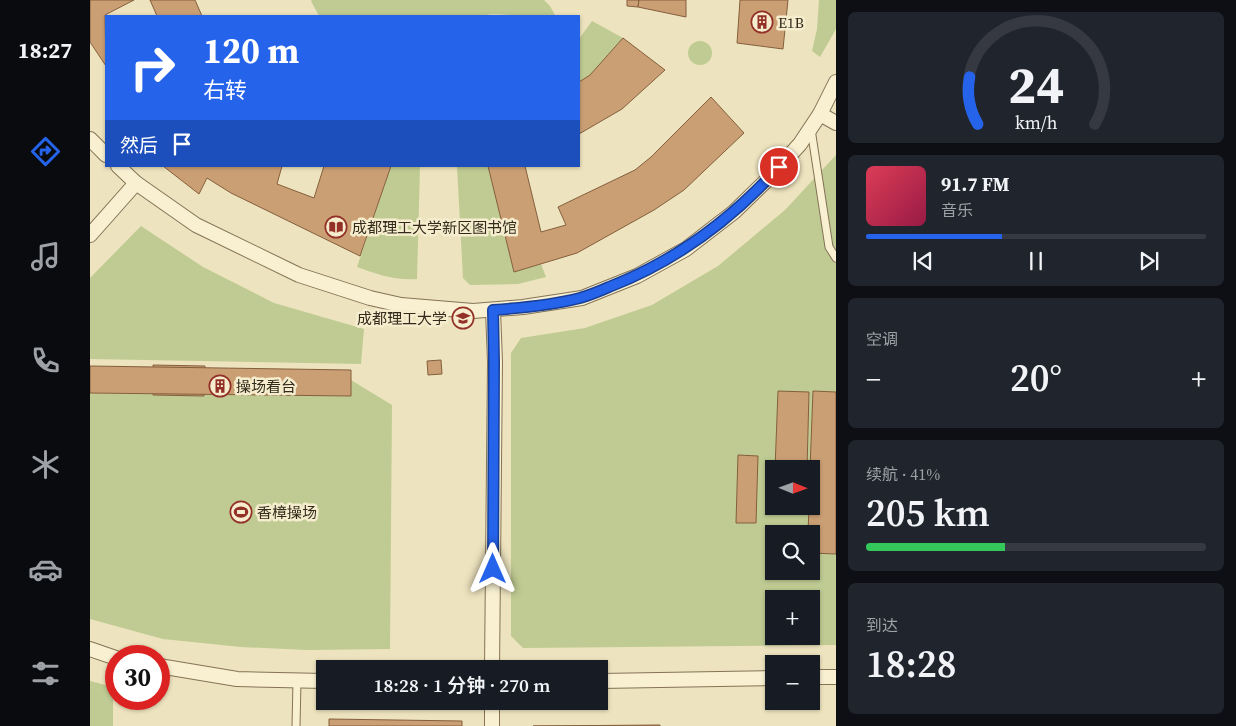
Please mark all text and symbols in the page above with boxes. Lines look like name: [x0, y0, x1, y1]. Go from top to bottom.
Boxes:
building icon: E1B: [750, 10, 774, 34]
place label: E1B: [778, 12, 804, 33]
text: 120 m: [203, 27, 299, 75]
text: 18:27: [18, 35, 72, 65]
icon: right: [120, 35, 185, 100]
text: 24: [1008, 49, 1064, 120]
text: 右转: [203, 75, 247, 105]
text: km/h: [1015, 110, 1058, 135]
icon: arrive: [168, 130, 196, 158]
text: 然后: [120, 132, 158, 158]
icon: directions: [28, 134, 63, 169]
pin: [758, 146, 800, 188]
icon: arrive: [765, 153, 793, 181]
text: 91.7 FM: [941, 171, 1010, 197]
text: 音乐: [941, 199, 973, 221]
library icon: 成都理工大学新区图书馆: [324, 215, 348, 239]
place label: 成都理工大学新区图书馆: [352, 217, 517, 238]
icon: music: [28, 239, 63, 274]
icon: previous: [909, 247, 937, 275]
icon: pause: [1022, 247, 1050, 275]
icon: next: [1135, 247, 1163, 275]
school or university icon: 成都理工大学: [451, 306, 475, 330]
place label: 成都理工大学: [357, 308, 447, 329]
text: 空调: [866, 328, 898, 350]
icon: phone: [28, 343, 63, 378]
text: 20°: [1010, 352, 1062, 404]
text: −: [866, 360, 881, 398]
text: +: [1191, 360, 1206, 398]
building icon: 操场看台: [208, 374, 232, 398]
place label: 操场看台: [236, 376, 296, 397]
icon: climate: [28, 447, 63, 482]
north arrow: [765, 460, 820, 515]
map controls: [765, 460, 820, 710]
text: 续航 · 41%: [866, 463, 940, 485]
text: 205 km: [866, 487, 990, 539]
sports icon: 香樟操场: [229, 500, 253, 524]
place label: 香樟操场: [257, 502, 317, 523]
button: search: [765, 525, 820, 580]
position arrow: [466, 542, 518, 594]
icon: car: [28, 552, 63, 587]
button: +: [765, 590, 820, 645]
text: 到达: [866, 614, 898, 636]
text: 18:28: [866, 638, 956, 690]
speed limit sign: 30: [105, 645, 170, 710]
button: −: [765, 655, 820, 710]
icon: filters: [28, 656, 63, 691]
text: 18:28 · 1 分钟 · 270 m: [374, 672, 550, 698]

